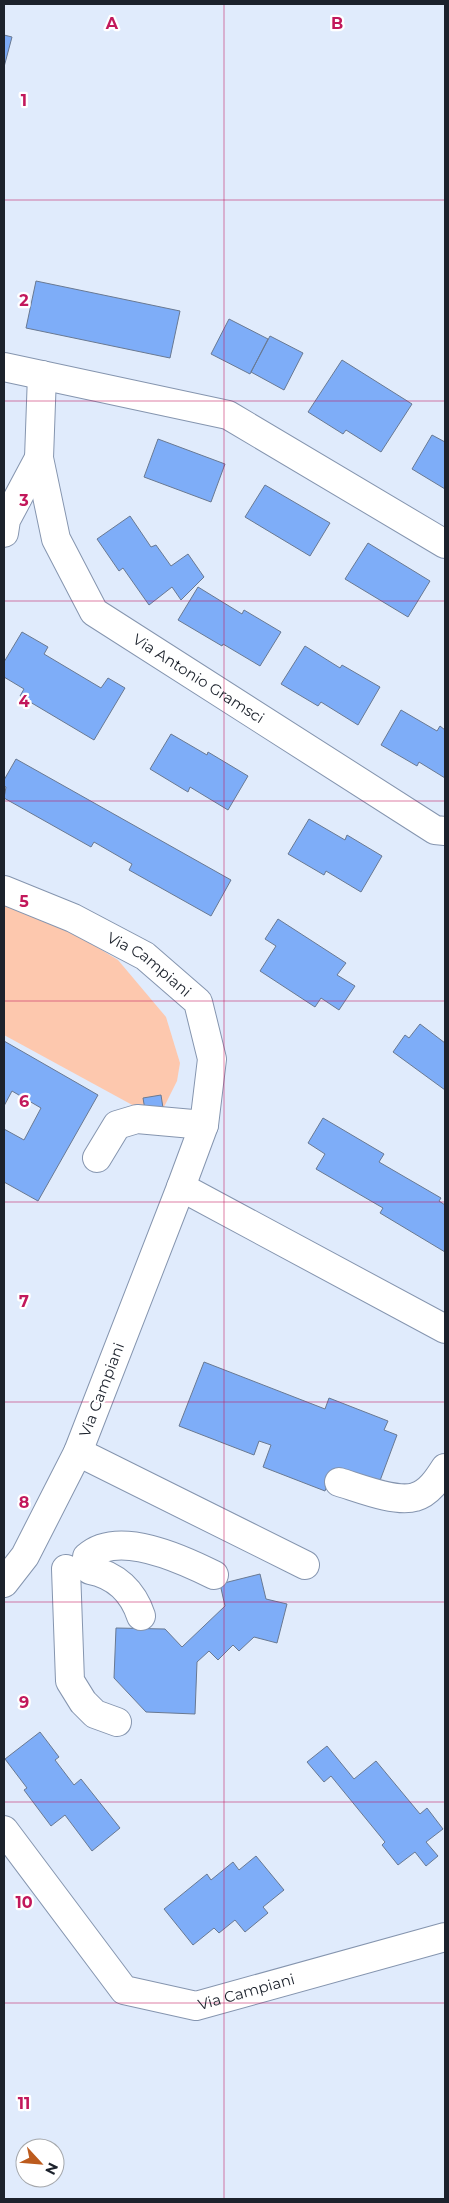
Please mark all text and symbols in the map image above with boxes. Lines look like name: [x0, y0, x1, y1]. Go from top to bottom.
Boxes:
text: A: [105, 14, 119, 33]
text: B: [331, 14, 343, 33]
text: 1: [21, 91, 27, 110]
text: 2: [19, 291, 29, 310]
text: 3: [18, 491, 29, 510]
street label: Via Antonio Gramsci: [129, 629, 268, 727]
text: 4: [18, 692, 30, 711]
text: 5: [19, 892, 29, 911]
street label: Via Campiani: [104, 928, 195, 1001]
text: 6: [19, 1092, 29, 1111]
text: 7: [19, 1292, 29, 1311]
street label: Via Campiani: [75, 1340, 128, 1440]
text: 8: [19, 1493, 29, 1512]
text: 9: [19, 1693, 29, 1712]
text: 10: [15, 1893, 33, 1912]
street label: Via Campiani: [196, 1969, 297, 2014]
text: 11: [18, 2094, 30, 2113]
north arrow: [15, 2138, 65, 2188]
text: N: [41, 2160, 62, 2178]

